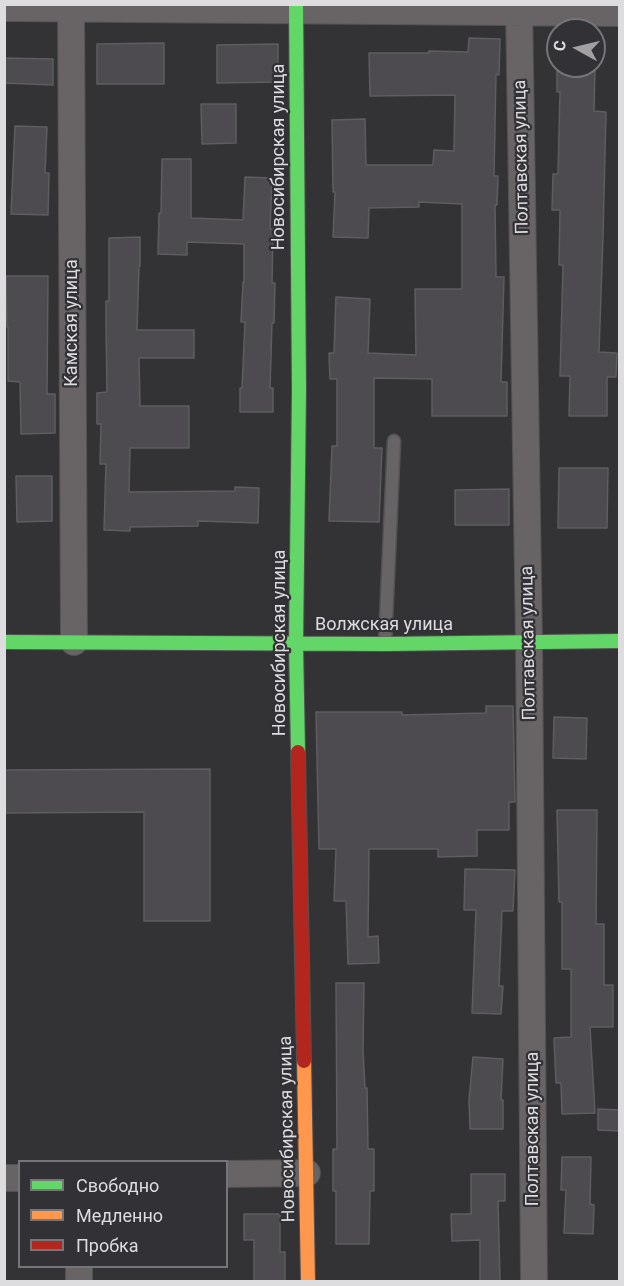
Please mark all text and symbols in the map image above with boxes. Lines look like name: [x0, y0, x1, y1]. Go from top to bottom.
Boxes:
north arrow: [546, 18, 606, 78]
text: С: [550, 39, 570, 52]
street label: Новосибирская улица: [268, 64, 290, 250]
street label: Полтавская улица: [510, 79, 534, 235]
street label: Камская улица: [61, 259, 83, 387]
street label: Новосибирская улица: [269, 550, 291, 736]
street label: Полтавская улица: [517, 565, 541, 721]
street label: Волжская улица: [315, 614, 453, 636]
street label: Новосибирская улица: [276, 1036, 300, 1222]
street label: Полтавская улица: [522, 1052, 544, 1206]
legend: [18, 1160, 228, 1268]
text: Свободно: [76, 1175, 159, 1196]
text: Медленно: [76, 1205, 163, 1226]
text: Пробка: [76, 1235, 139, 1256]

